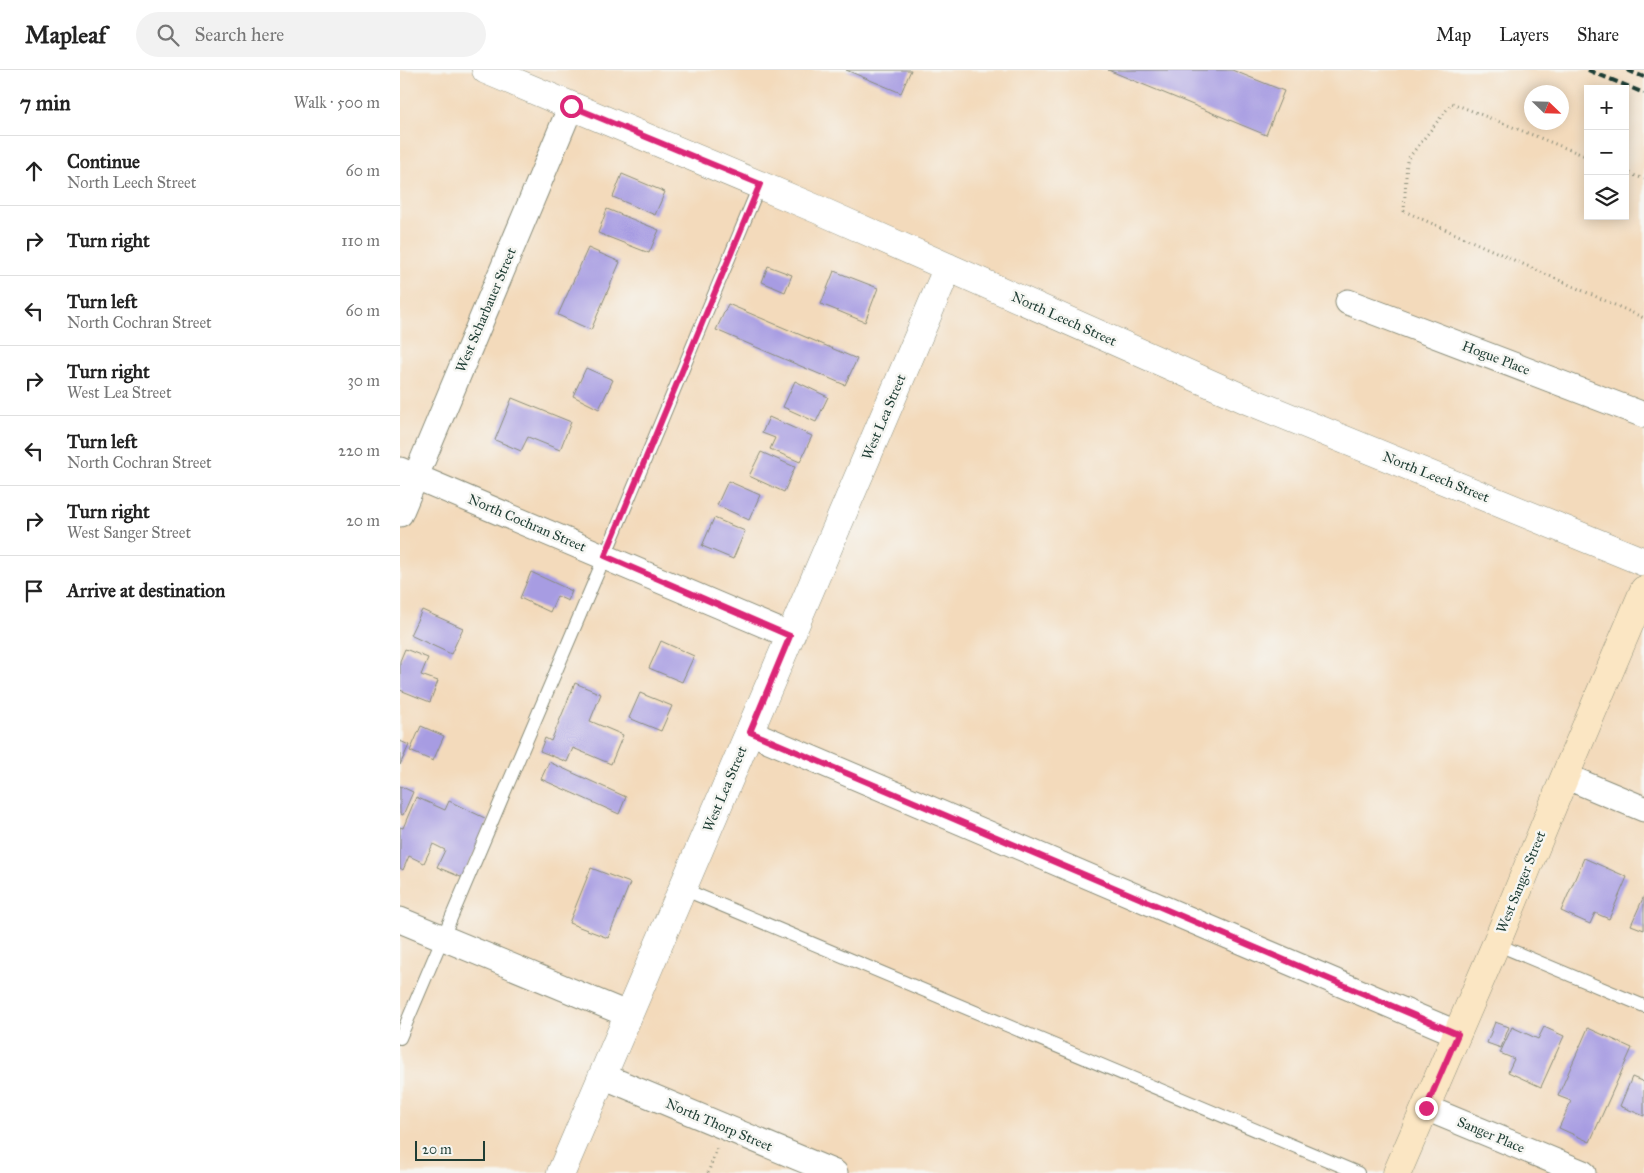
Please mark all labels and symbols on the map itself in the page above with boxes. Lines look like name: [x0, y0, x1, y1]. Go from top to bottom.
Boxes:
north arrow: [1524, 85, 1569, 130]
route start: [560, 95, 583, 118]
street label: West Scharbauer Street: [452, 245, 520, 375]
street label: North Leech Street: [1009, 288, 1119, 350]
street label: Hogue Place: [1460, 337, 1533, 379]
street label: West Lea Street: [858, 372, 910, 462]
street label: North Leech Street: [1380, 448, 1492, 506]
street label: North Cochran Street: [465, 490, 589, 556]
street label: West Lea Street: [699, 744, 751, 834]
street label: West Sanger Street: [1493, 828, 1549, 936]
street label: North Thorp Street: [663, 1095, 775, 1155]
route end: [1415, 1097, 1438, 1120]
street label: Sanger Place: [1455, 1113, 1527, 1157]
scale bar: [415, 1138, 485, 1161]

